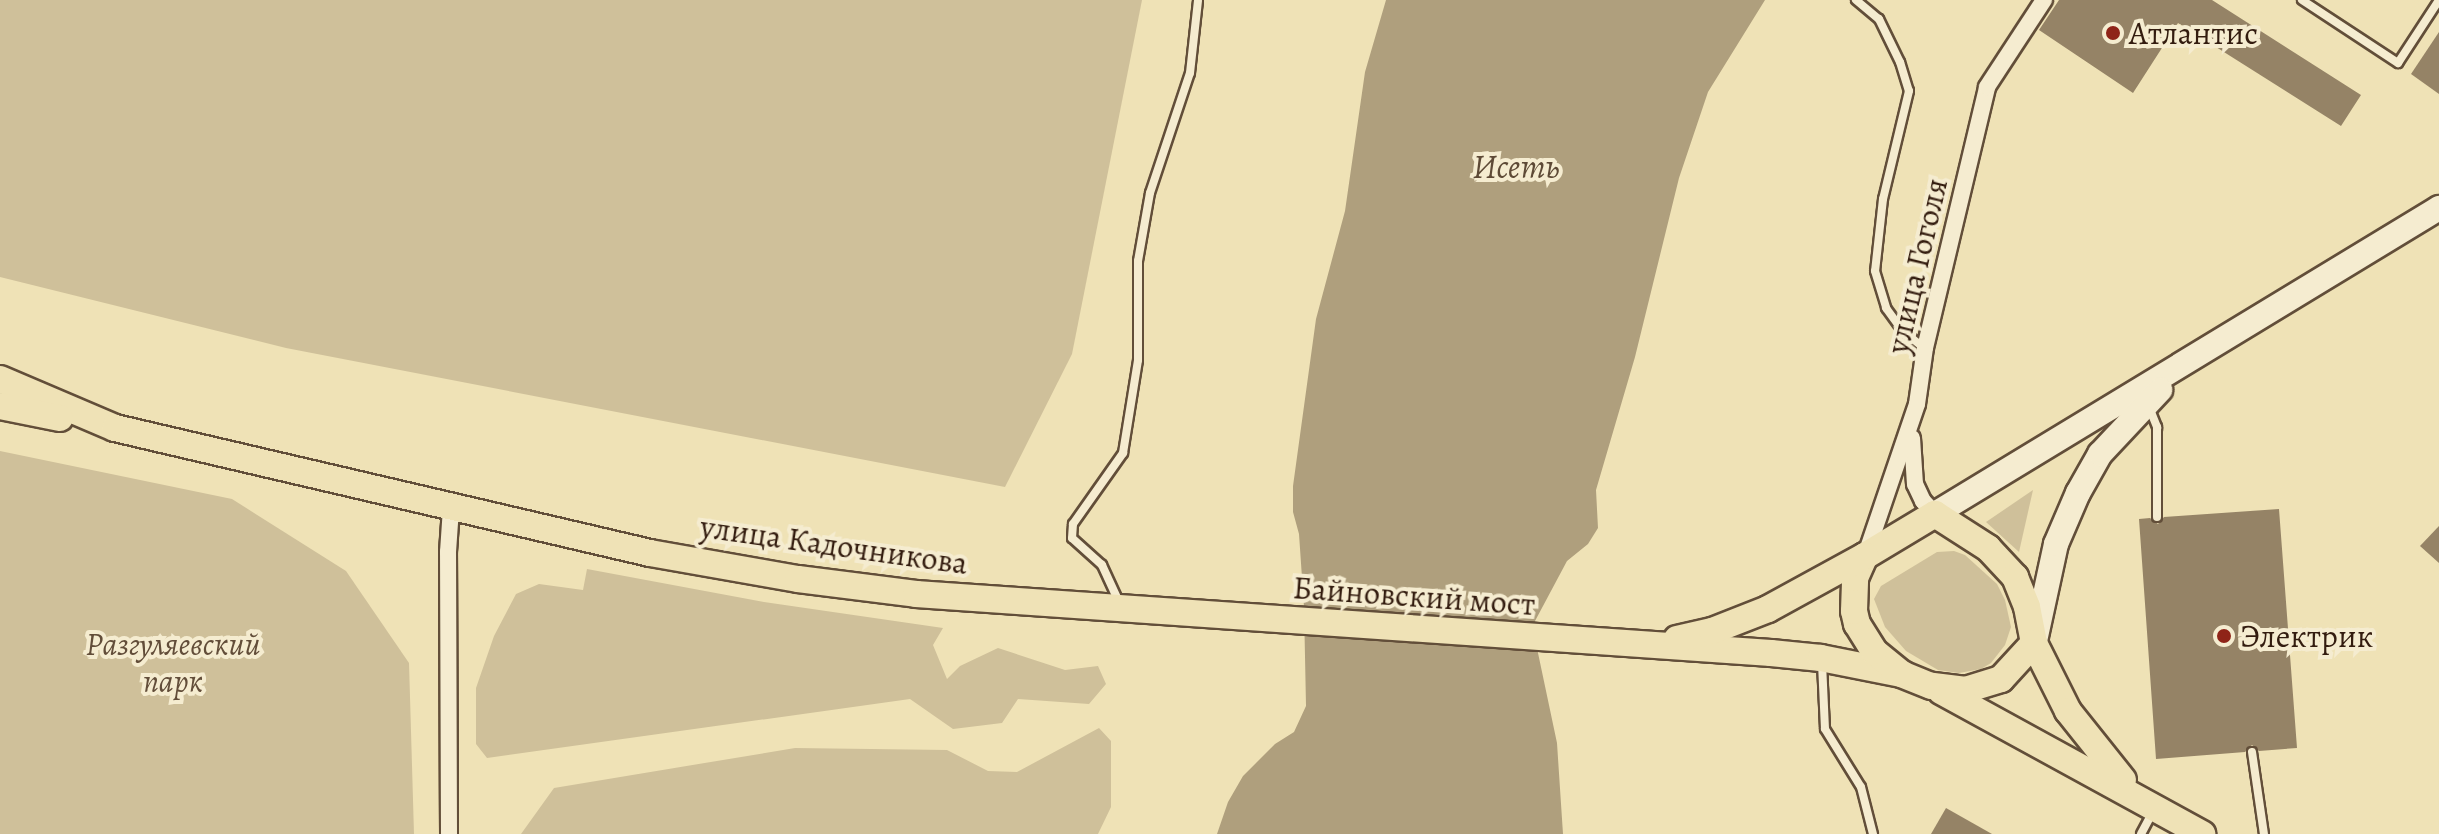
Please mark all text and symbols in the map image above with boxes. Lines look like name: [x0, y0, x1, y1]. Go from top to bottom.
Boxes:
place label: Атлантис: [2129, 14, 2258, 52]
marker: Атлантис: [2104, 24, 2122, 42]
water label: Исеть: [1473, 147, 1559, 187]
street label: улица Гоголя: [1878, 175, 1956, 357]
street label: улица Кадочникова: [698, 507, 970, 583]
street label: Байновский мост: [1292, 568, 1536, 624]
place label: Электрик: [2240, 617, 2373, 655]
park label: Разгуляевский парк: [86, 626, 260, 701]
marker: Электрик: [2215, 627, 2233, 645]

